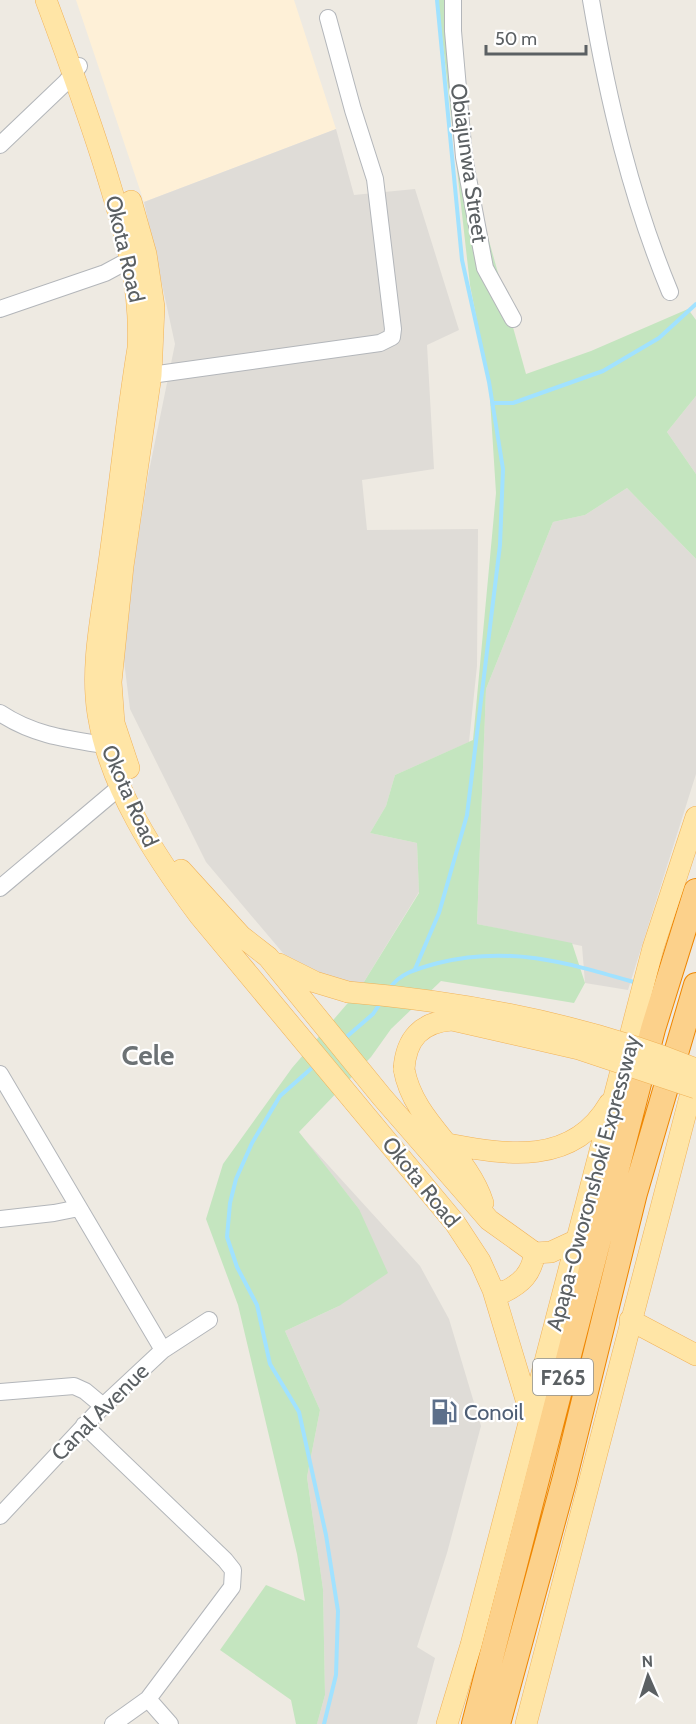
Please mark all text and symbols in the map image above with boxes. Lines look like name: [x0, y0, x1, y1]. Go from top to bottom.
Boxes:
scale bar: [486, 18, 586, 56]
text: 50 m: [495, 28, 537, 50]
street label: Obiajunwa Street: [444, 82, 494, 245]
street label: Okota Road: [100, 193, 150, 305]
street label: Okota Road: [96, 741, 164, 851]
street label: Apapa-Oworonshoki Expressway: [540, 1032, 646, 1334]
district label: Cele: [122, 1038, 174, 1072]
street label: Okota Road: [376, 1131, 466, 1233]
street label: Canal Avenue: [46, 1358, 154, 1466]
road number: F265: [533, 1359, 593, 1395]
fuel station icon: Conoil: [429, 1397, 459, 1427]
place label: Conoil: [464, 1399, 524, 1426]
north arrow: [618, 1646, 678, 1706]
text: N: [641, 1652, 653, 1671]

